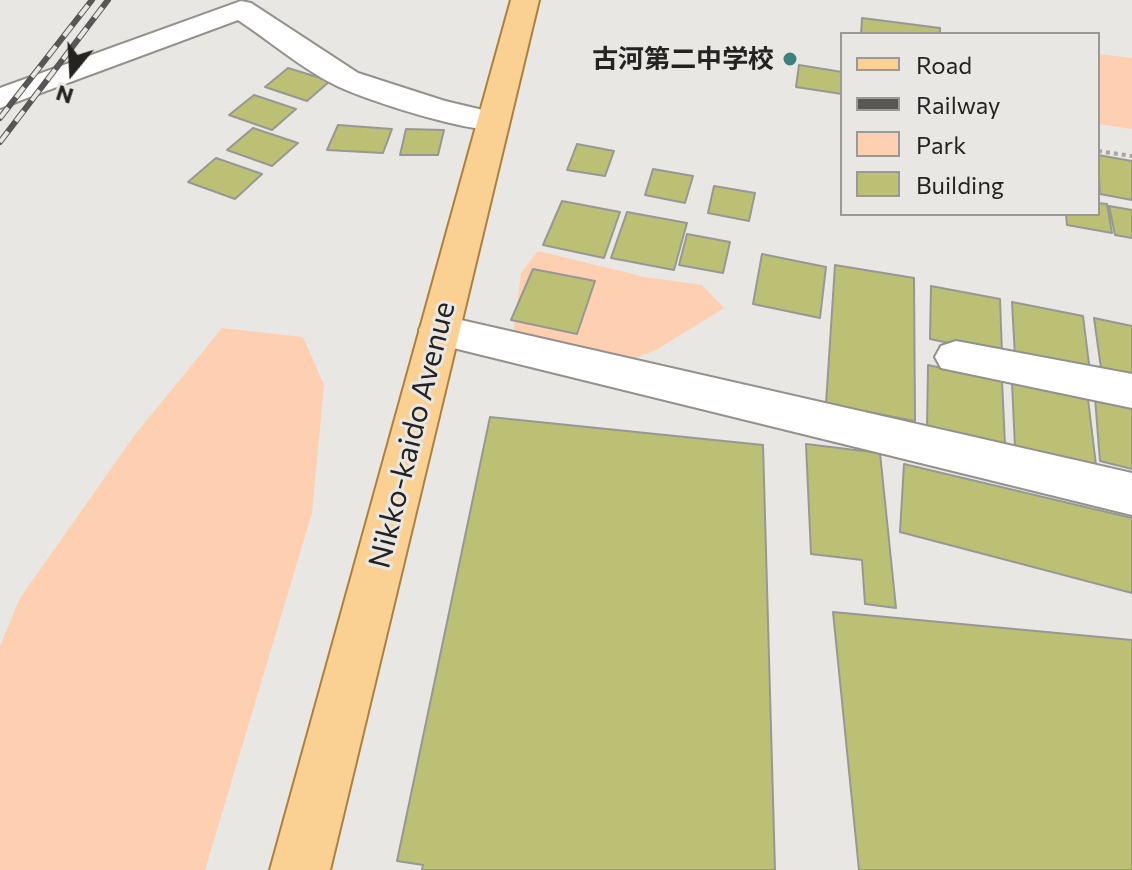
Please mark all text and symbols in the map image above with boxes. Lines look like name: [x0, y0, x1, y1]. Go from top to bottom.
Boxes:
north arrow: [32, 32, 112, 112]
legend: [840, 32, 1100, 216]
place label: 古河第二中学校: [592, 43, 774, 75]
marker: 古河第二中学校: [781, 50, 799, 68]
text: Road: [916, 50, 972, 79]
text: N: [52, 80, 76, 111]
text: Railway: [916, 90, 1001, 119]
text: Park: [916, 130, 966, 159]
text: Building: [916, 170, 1004, 199]
street label: Nikko-kaido Avenue: [361, 298, 463, 572]

